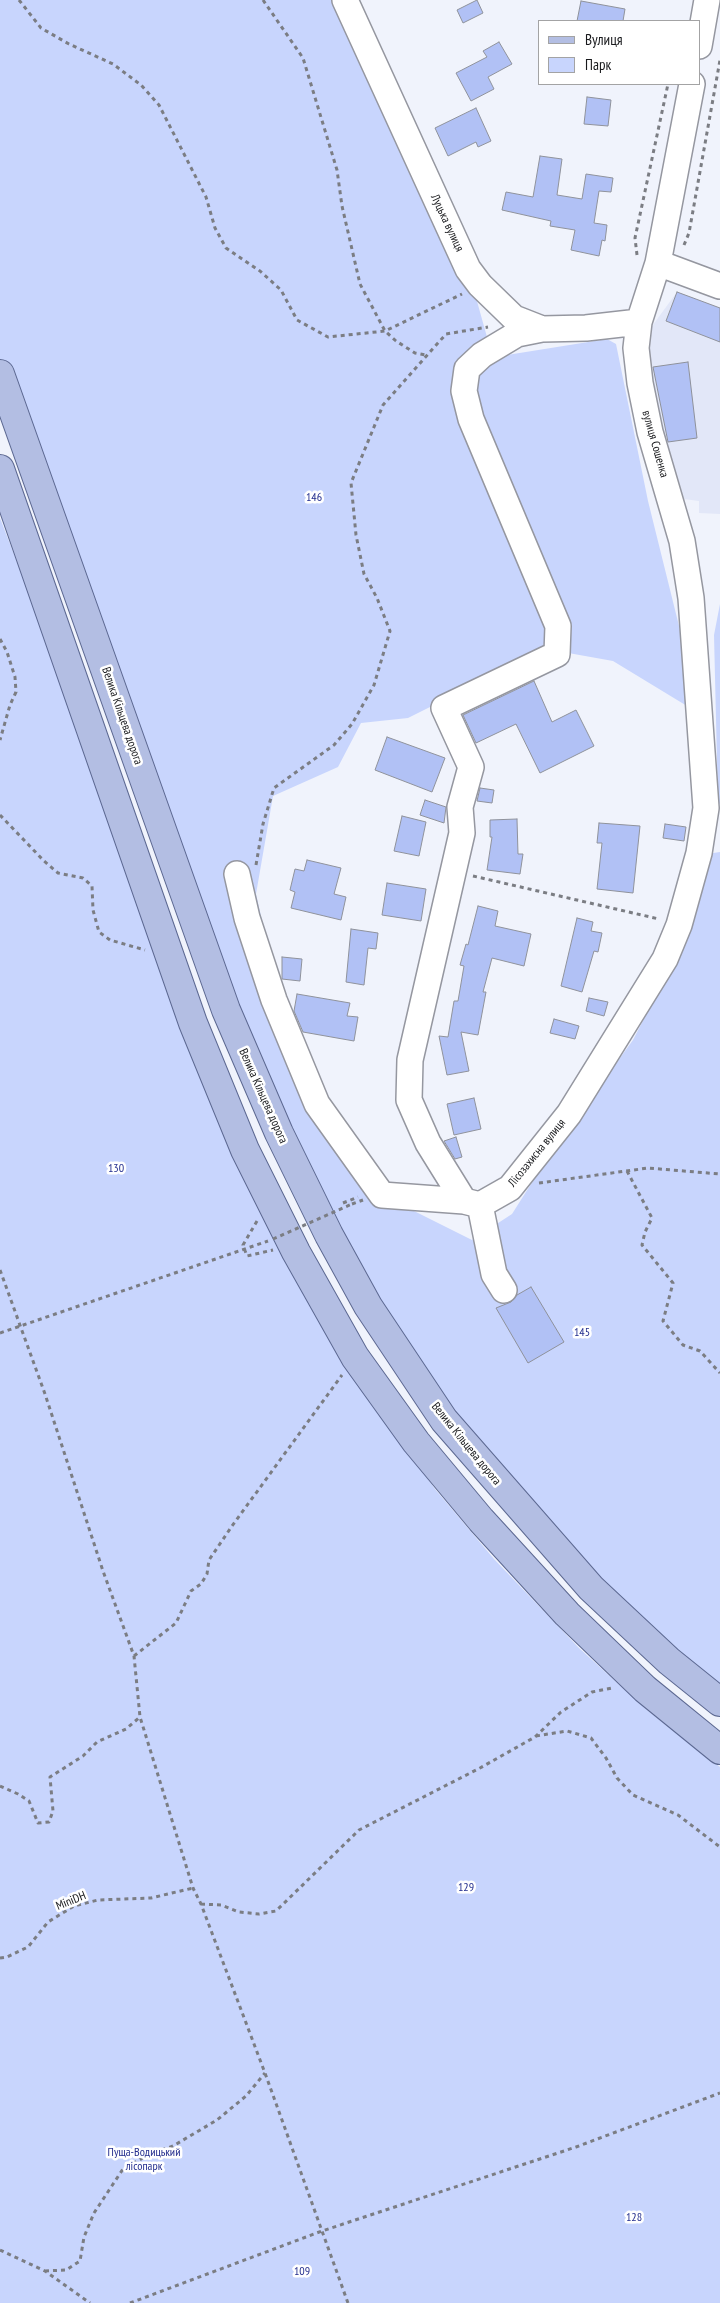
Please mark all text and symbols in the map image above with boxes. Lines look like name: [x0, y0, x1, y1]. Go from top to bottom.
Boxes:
legend: [538, 20, 700, 85]
text: Вулиця: [585, 30, 623, 49]
text: Парк: [585, 55, 611, 74]
street label: Луцька вулиця: [427, 192, 467, 254]
street label: вулиця Сошенка: [639, 409, 671, 479]
park label: 146: [306, 491, 322, 505]
street label: Велика Кільцева дорога: [99, 665, 145, 767]
street label: Велика Кільцева дорога: [236, 1046, 290, 1146]
street label: Лісозахисна вулиця: [505, 1116, 569, 1190]
park label: 130: [108, 1162, 124, 1176]
park label: 145: [574, 1326, 590, 1340]
street label: Велика Кільцева дорога: [428, 1400, 504, 1488]
park label: 129: [458, 1881, 474, 1895]
street label: MiniDH: [54, 1889, 88, 1913]
park label: Пуща-Водицький лісопарк: [108, 2146, 180, 2174]
park label: 128: [626, 2211, 642, 2225]
park label: 109: [294, 2265, 310, 2279]

